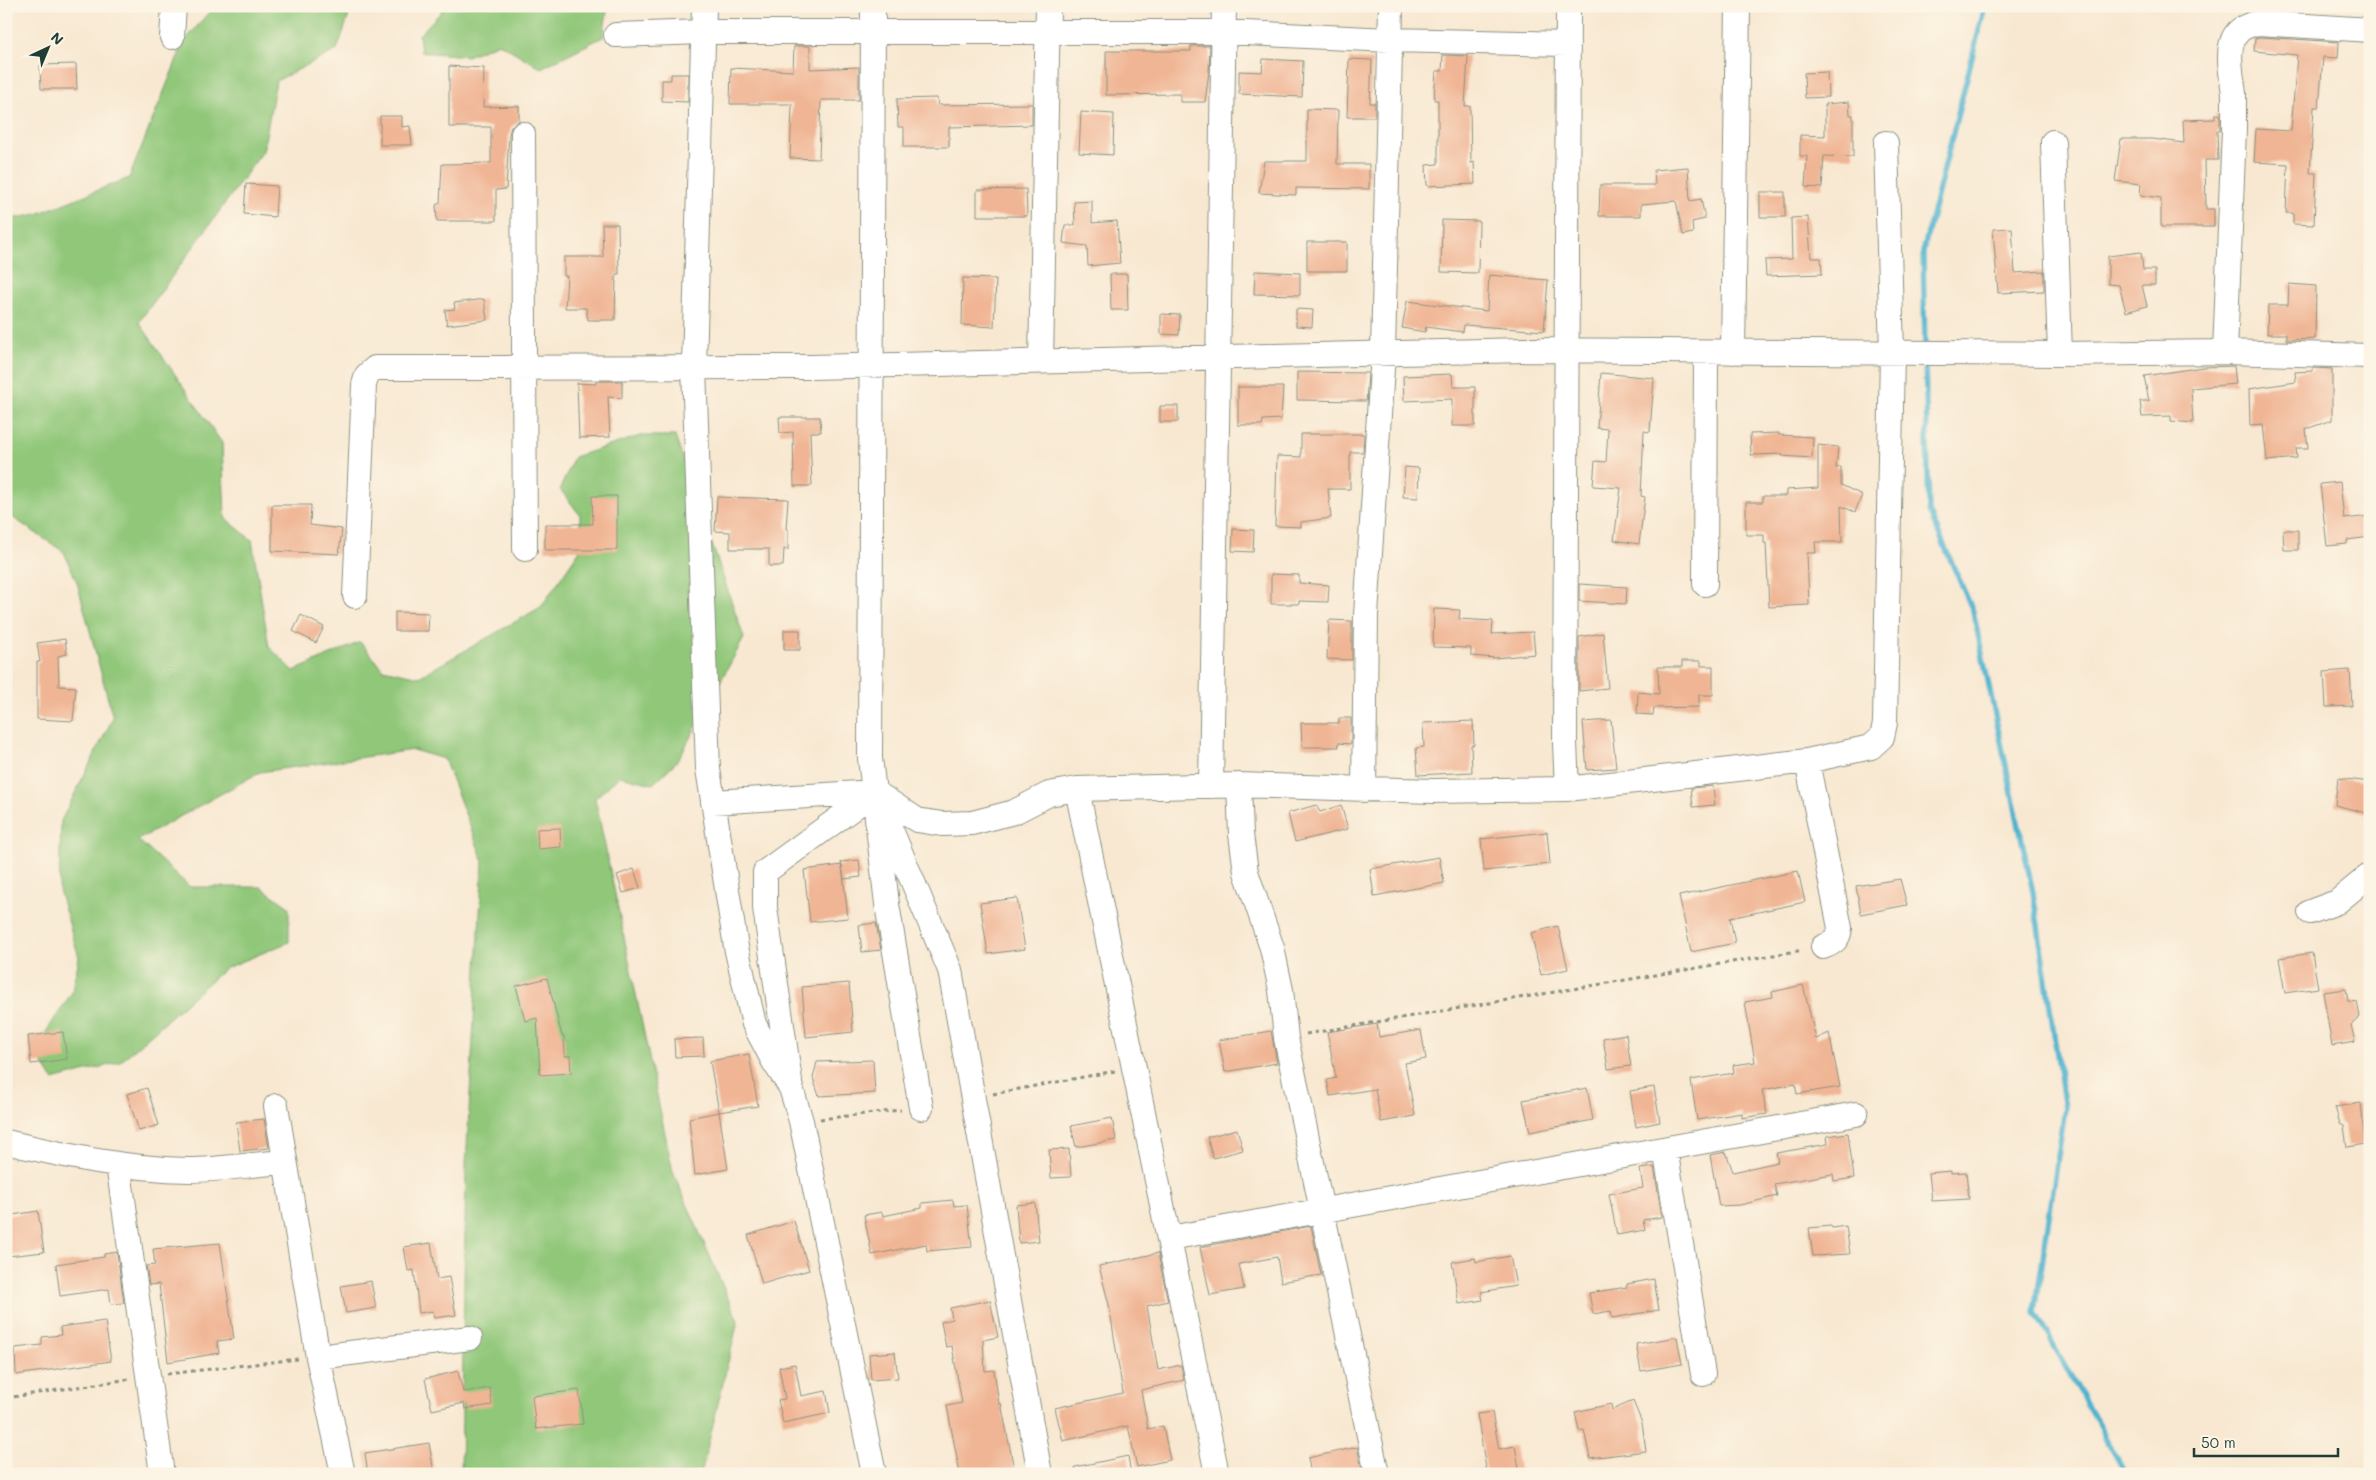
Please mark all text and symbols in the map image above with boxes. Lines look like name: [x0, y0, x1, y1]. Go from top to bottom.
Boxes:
north arrow: [22, 22, 72, 72]
text: N: [47, 28, 68, 49]
scale bar: [2194, 1425, 2337, 1457]
text: 50 m: [2201, 1432, 2236, 1452]

